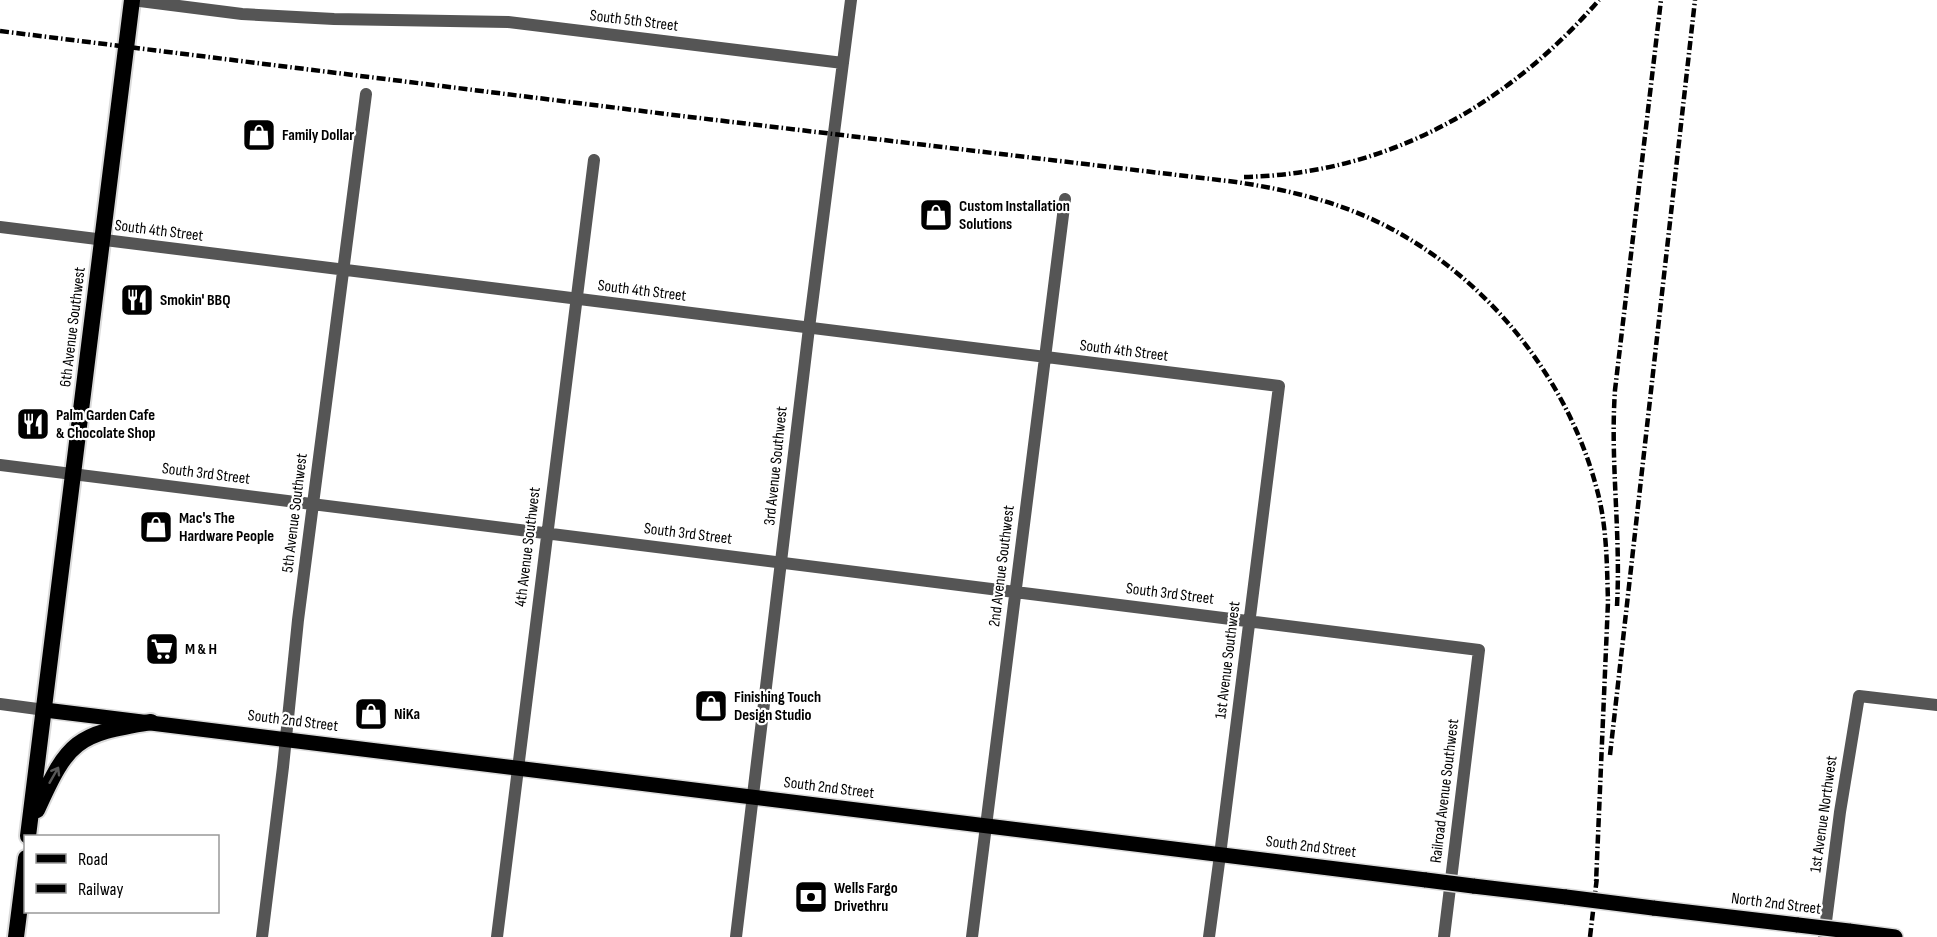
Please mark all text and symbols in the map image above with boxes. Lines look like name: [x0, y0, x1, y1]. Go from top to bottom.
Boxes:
street label: South 5th Street: [589, 6, 679, 36]
shop icon: Family Dollar: [241, 117, 277, 153]
place label: Family Dollar: [282, 126, 354, 145]
shop icon: Custom Installation Solutions: [918, 197, 954, 233]
place label: Custom Installation Solutions: [959, 197, 1070, 234]
street label: South 4th Street: [114, 216, 205, 246]
street label: 6th Avenue Southwest: [56, 266, 90, 388]
street label: South 4th Street: [597, 276, 688, 306]
restaurant icon: Smokin' BBQ: [119, 282, 155, 318]
place label: Smokin' BBQ: [160, 291, 230, 310]
street label: South 4th Street: [1079, 336, 1170, 366]
street label: 3rd Avenue Southwest: [760, 405, 792, 527]
restaurant icon: Palm Garden Cafe & Chocolate Shop: [15, 406, 51, 442]
place label: Palm Garden Cafe & Chocolate Shop: [56, 406, 156, 443]
street label: 5th Avenue Southwest: [278, 452, 312, 574]
street label: South 3rd Street: [161, 459, 251, 489]
street label: 4th Avenue Southwest: [511, 486, 545, 608]
street label: 2nd Avenue Southwest: [985, 504, 1019, 628]
shop icon: Mac's The Hardware People: [138, 509, 174, 545]
place label: Mac's The Hardware People: [179, 509, 274, 546]
street label: South 3rd Street: [643, 519, 733, 549]
street label: South 3rd Street: [1125, 579, 1215, 609]
street label: 1st Avenue Southwest: [1211, 600, 1245, 720]
supermarket icon: M & H: [144, 631, 180, 667]
place label: M & H: [185, 640, 217, 659]
shop icon: Finishing Touch Design Studio: [693, 688, 729, 724]
place label: Finishing Touch Design Studio: [734, 688, 821, 725]
shop icon: NiKa: [353, 696, 389, 732]
place label: NiKa: [394, 705, 420, 724]
street label: South 2nd Street: [247, 706, 339, 736]
street label: Railroad Avenue Southwest: [1427, 718, 1463, 864]
street label: 1st Avenue Northwest: [1806, 754, 1842, 874]
one-way arrow: [49, 767, 61, 784]
street label: South 2nd Street: [783, 773, 875, 803]
street label: South 2nd Street: [1265, 832, 1357, 862]
legend: [24, 835, 219, 913]
text: Road: [78, 849, 108, 870]
text: Railway: [78, 879, 123, 900]
bank icon: Wells Fargo Drivethru: [793, 879, 829, 915]
place label: Wells Fargo Drivethru: [834, 879, 898, 916]
street label: North 2nd Street: [1730, 889, 1822, 919]

